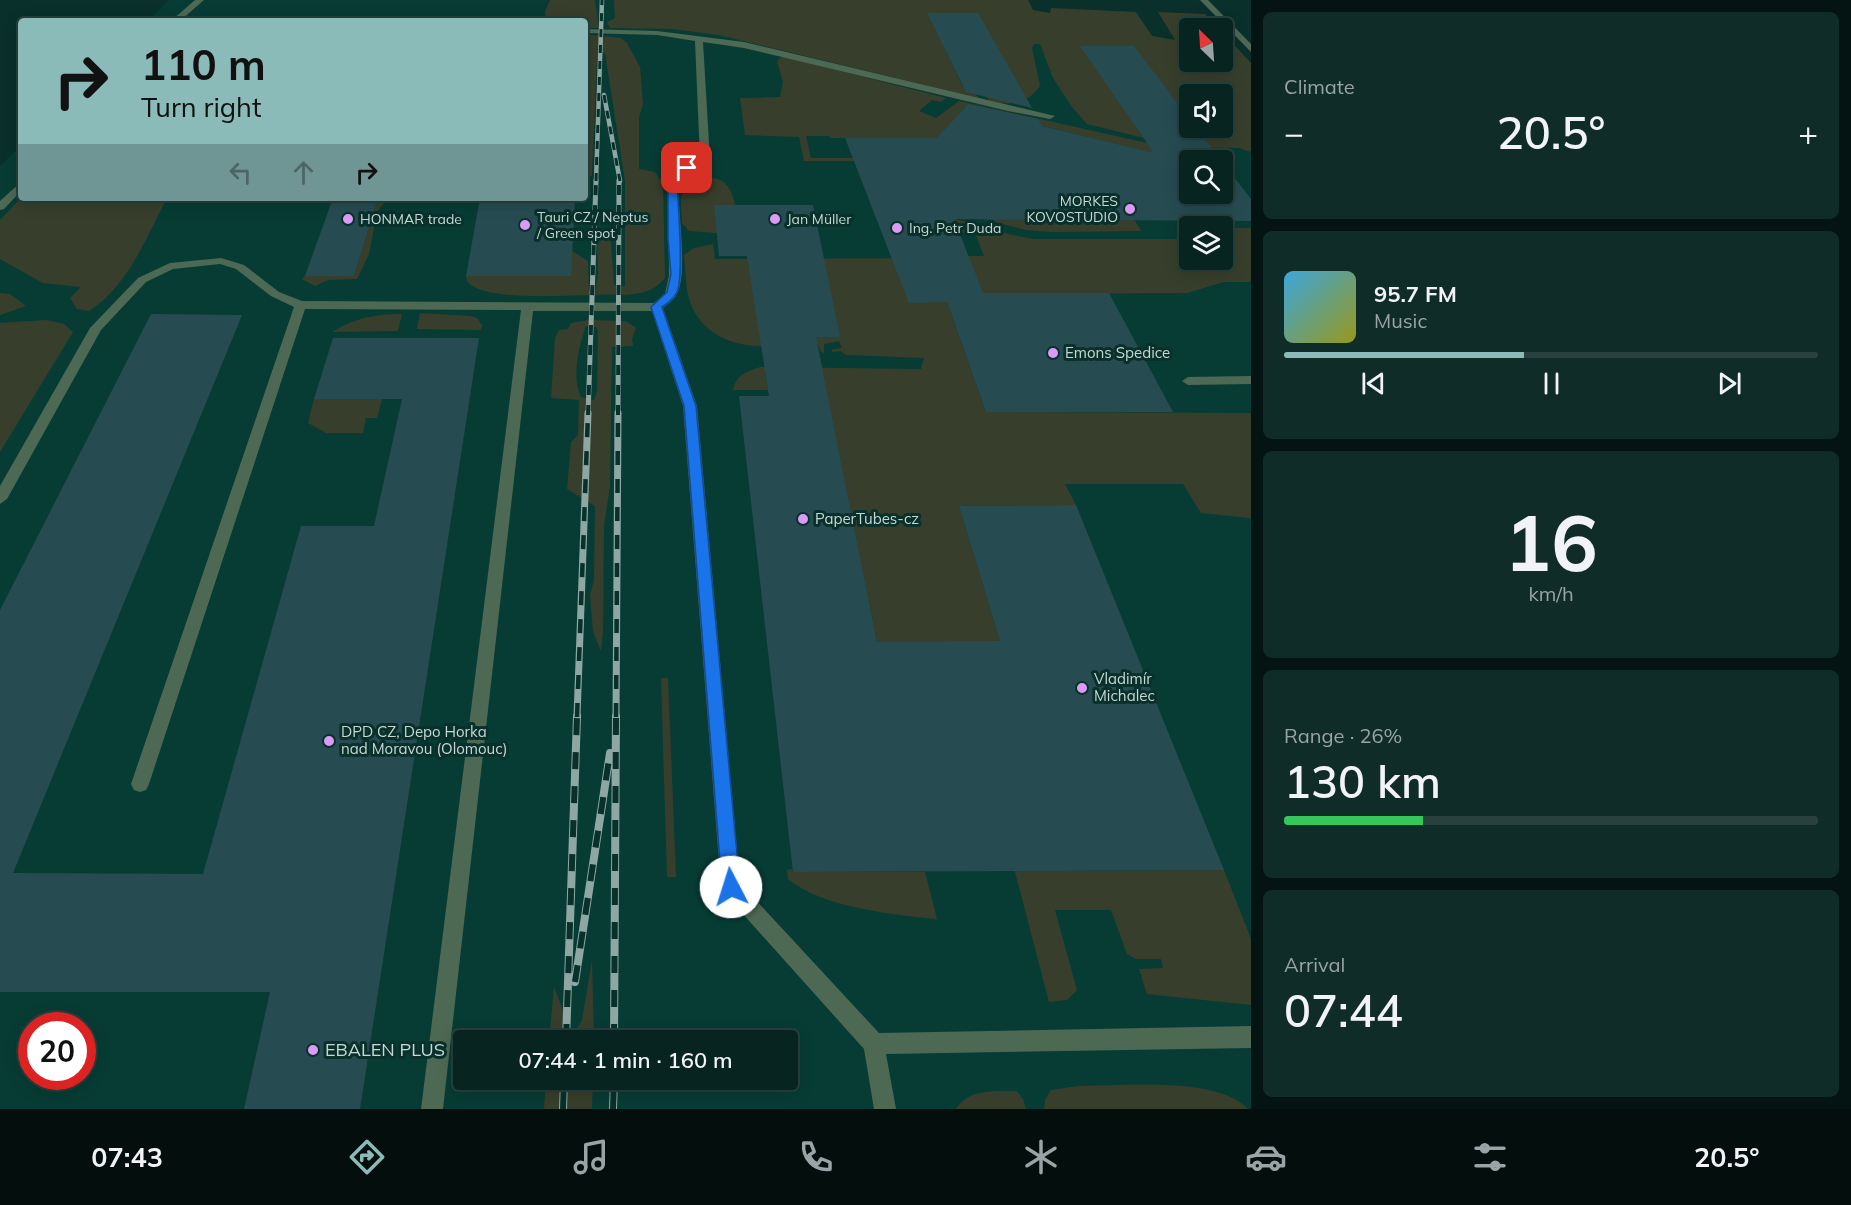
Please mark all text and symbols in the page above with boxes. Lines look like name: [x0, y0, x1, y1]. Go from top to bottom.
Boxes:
north arrow: [1179, 18, 1233, 72]
map controls: [1179, 18, 1233, 270]
text: 110 m: [141, 38, 266, 91]
icon: right: [42, 42, 120, 120]
text: Climate: [1284, 74, 1355, 99]
button: sound: [1179, 84, 1233, 138]
text: Turn right: [141, 90, 261, 124]
text: 20.5°: [1497, 104, 1605, 160]
text: −: [1284, 112, 1304, 153]
text: +: [1798, 112, 1818, 153]
pin: [661, 142, 712, 193]
button: search: [1179, 150, 1233, 204]
icon: arrive: [670, 151, 703, 184]
icon: left: [224, 156, 257, 189]
icon: ahead: [287, 156, 320, 189]
icon: right: [350, 156, 383, 189]
place label: MORKES KOVOSTUDIO: [1027, 192, 1118, 226]
marker: MORKES KOVOSTUDIO: [1123, 202, 1137, 216]
place label: Tauri CZ / Neptus / Green spot: [536, 208, 648, 242]
place label: HONMAR trade: [360, 210, 462, 228]
place label: Jan Müller: [787, 210, 852, 228]
marker: HONMAR trade: [341, 212, 355, 226]
marker: Jan Müller: [768, 212, 782, 226]
button: layers: [1179, 216, 1233, 270]
marker: Tauri CZ / Neptus / Green spot: [518, 218, 532, 232]
place label: Ing. Petr Duda: [909, 219, 1002, 237]
marker: Ing. Petr Duda: [890, 221, 904, 235]
text: 95.7 FM: [1374, 280, 1457, 308]
text: Music: [1374, 308, 1427, 333]
place label: Emons Spedice: [1065, 343, 1170, 362]
marker: Emons Spedice: [1046, 346, 1060, 360]
icon: previous: [1357, 367, 1390, 400]
icon: pause: [1535, 367, 1568, 400]
icon: next: [1713, 367, 1746, 400]
text: 16: [1504, 493, 1598, 591]
place label: PaperTubes-cz: [815, 509, 919, 528]
marker: PaperTubes-cz: [796, 512, 810, 526]
text: km/h: [1528, 581, 1574, 606]
place label: Vladimír Michalec: [1094, 669, 1155, 705]
marker: Vladimír Michalec: [1075, 681, 1089, 695]
place label: DPD CZ, Depo Horka nad Moravou (Olomouc): [341, 722, 508, 758]
text: Range · 26%: [1284, 723, 1402, 748]
marker: DPD CZ, Depo Horka nad Moravou (Olomouc): [322, 734, 336, 748]
text: 130 km: [1284, 753, 1441, 809]
position arrow: [699, 855, 763, 919]
text: Arrival: [1284, 952, 1345, 977]
text: 07:44: [1284, 982, 1403, 1038]
speed limit sign: 20: [18, 1012, 96, 1090]
place label: EBALEN PLUS: [325, 1038, 445, 1061]
marker: EBALEN PLUS: [306, 1043, 320, 1057]
text: 07:44 · 1 min · 160 m: [518, 1046, 733, 1074]
icon: directions: [346, 1136, 388, 1178]
icon: music: [570, 1136, 612, 1178]
icon: phone: [795, 1136, 837, 1178]
icon: climate: [1020, 1136, 1062, 1178]
icon: car: [1245, 1136, 1287, 1178]
icon: filters: [1469, 1136, 1511, 1178]
text: 07:43: [91, 1140, 163, 1174]
text: 20.5°: [1694, 1140, 1760, 1174]

